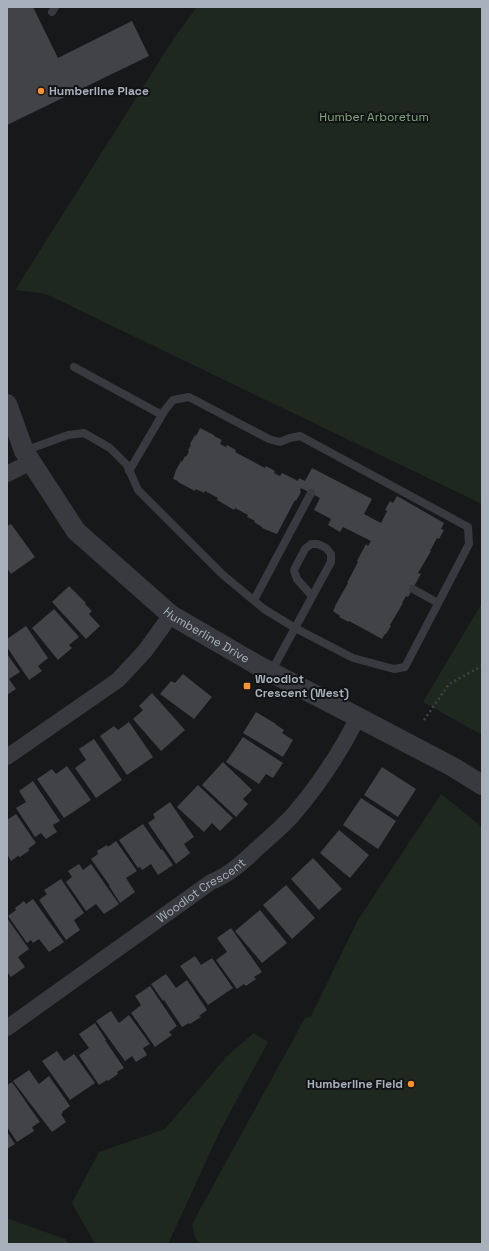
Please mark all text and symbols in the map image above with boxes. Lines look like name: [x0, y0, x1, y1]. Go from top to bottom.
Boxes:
place label: Humberline Place: [49, 83, 149, 99]
marker: Humberline Place: [36, 86, 46, 96]
park label: Humber Arboretum: [319, 109, 429, 125]
street label: Humberline Drive: [160, 604, 252, 667]
place label: Woodlot Crescent (West): [255, 671, 349, 701]
marker: Woodlot Crescent (West): [242, 681, 252, 691]
street label: Woodlot Crescent: [154, 855, 249, 926]
place label: Humberline Field: [307, 1076, 403, 1092]
marker: Humberline Field: [406, 1079, 416, 1089]

